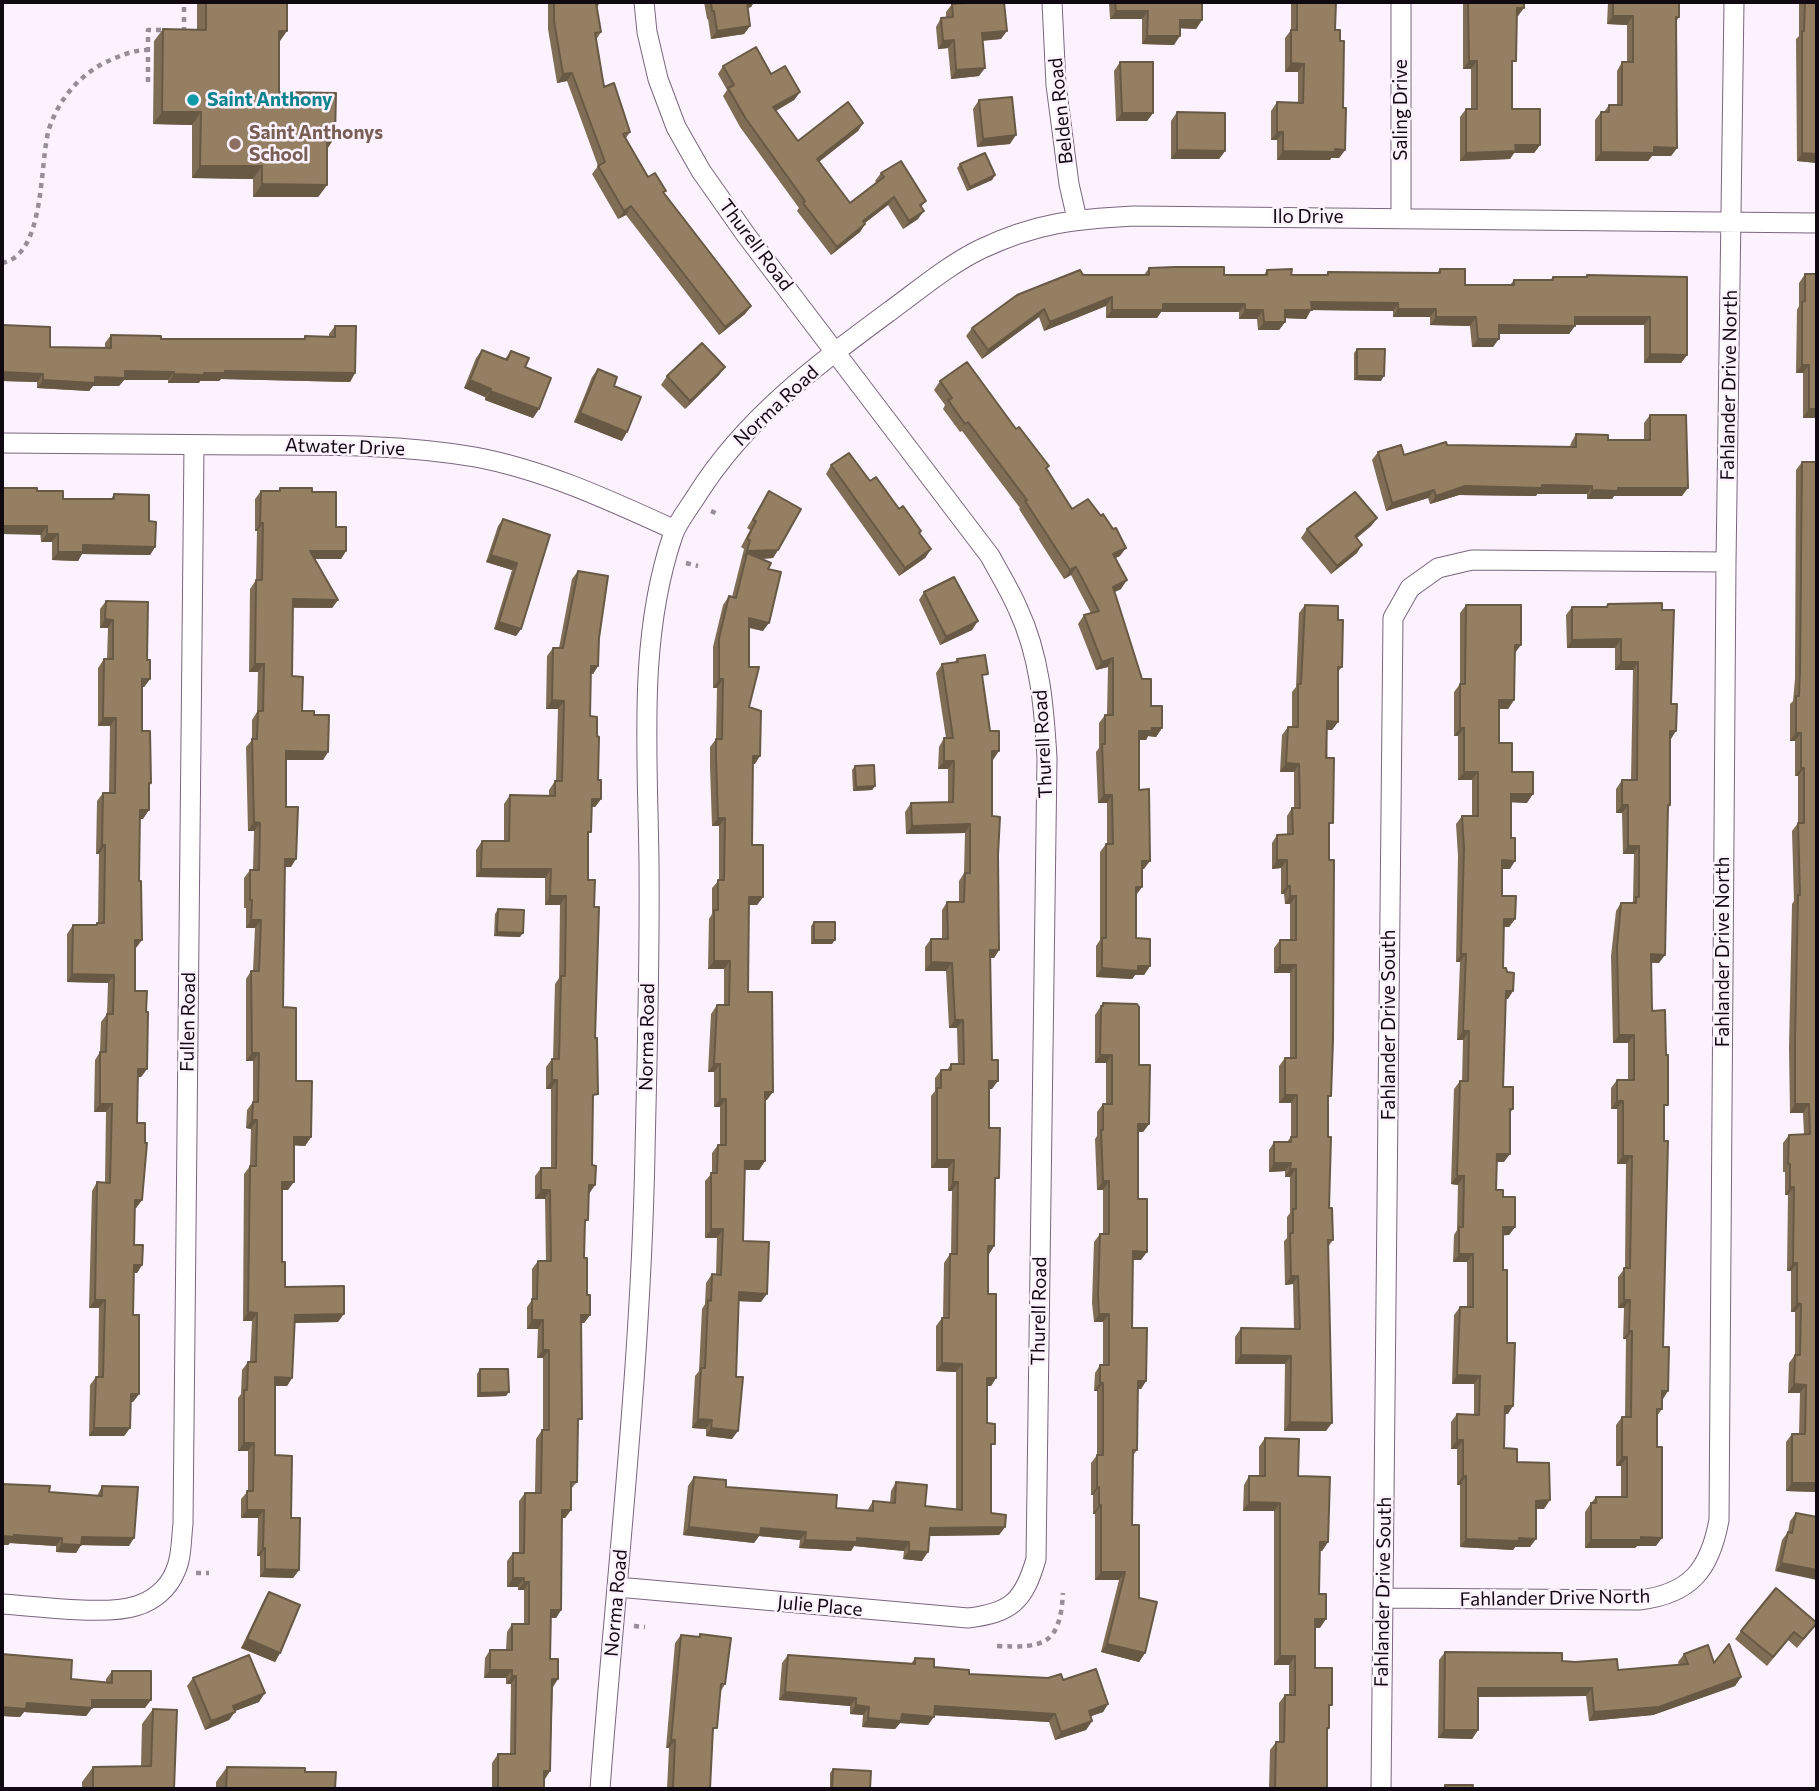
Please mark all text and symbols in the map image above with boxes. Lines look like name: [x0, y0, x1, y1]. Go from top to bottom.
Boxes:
street label: Belden Road: [1044, 57, 1078, 165]
street label: Saling Drive: [1390, 59, 1412, 161]
place label: Saint Anthony: [207, 89, 333, 111]
marker: Saint Anthony: [185, 92, 201, 108]
place label: Saint Anthonys School: [249, 122, 383, 166]
marker: Saint Anthonys School: [227, 136, 243, 152]
street label: Thurell Road: [714, 195, 798, 295]
street label: Ilo Drive: [1272, 206, 1344, 228]
street label: Fahlander Drive North: [1716, 289, 1742, 481]
street label: Norma Road: [729, 361, 823, 451]
street label: Atwater Drive: [285, 434, 405, 460]
street label: Thurell Road: [1029, 689, 1057, 799]
street label: Fahlander Drive North: [1712, 857, 1734, 1047]
street label: Fahlander Drive South: [1378, 930, 1400, 1120]
street label: Fullen Road: [176, 972, 200, 1072]
street label: Norma Road: [635, 983, 659, 1091]
street label: Thurell Road: [1027, 1256, 1051, 1366]
street label: Fahlander Drive South: [1370, 1497, 1396, 1687]
street label: Norma Road: [600, 1548, 632, 1658]
street label: Fahlander Drive North: [1459, 1585, 1651, 1611]
street label: Julie Place: [776, 1591, 864, 1621]

